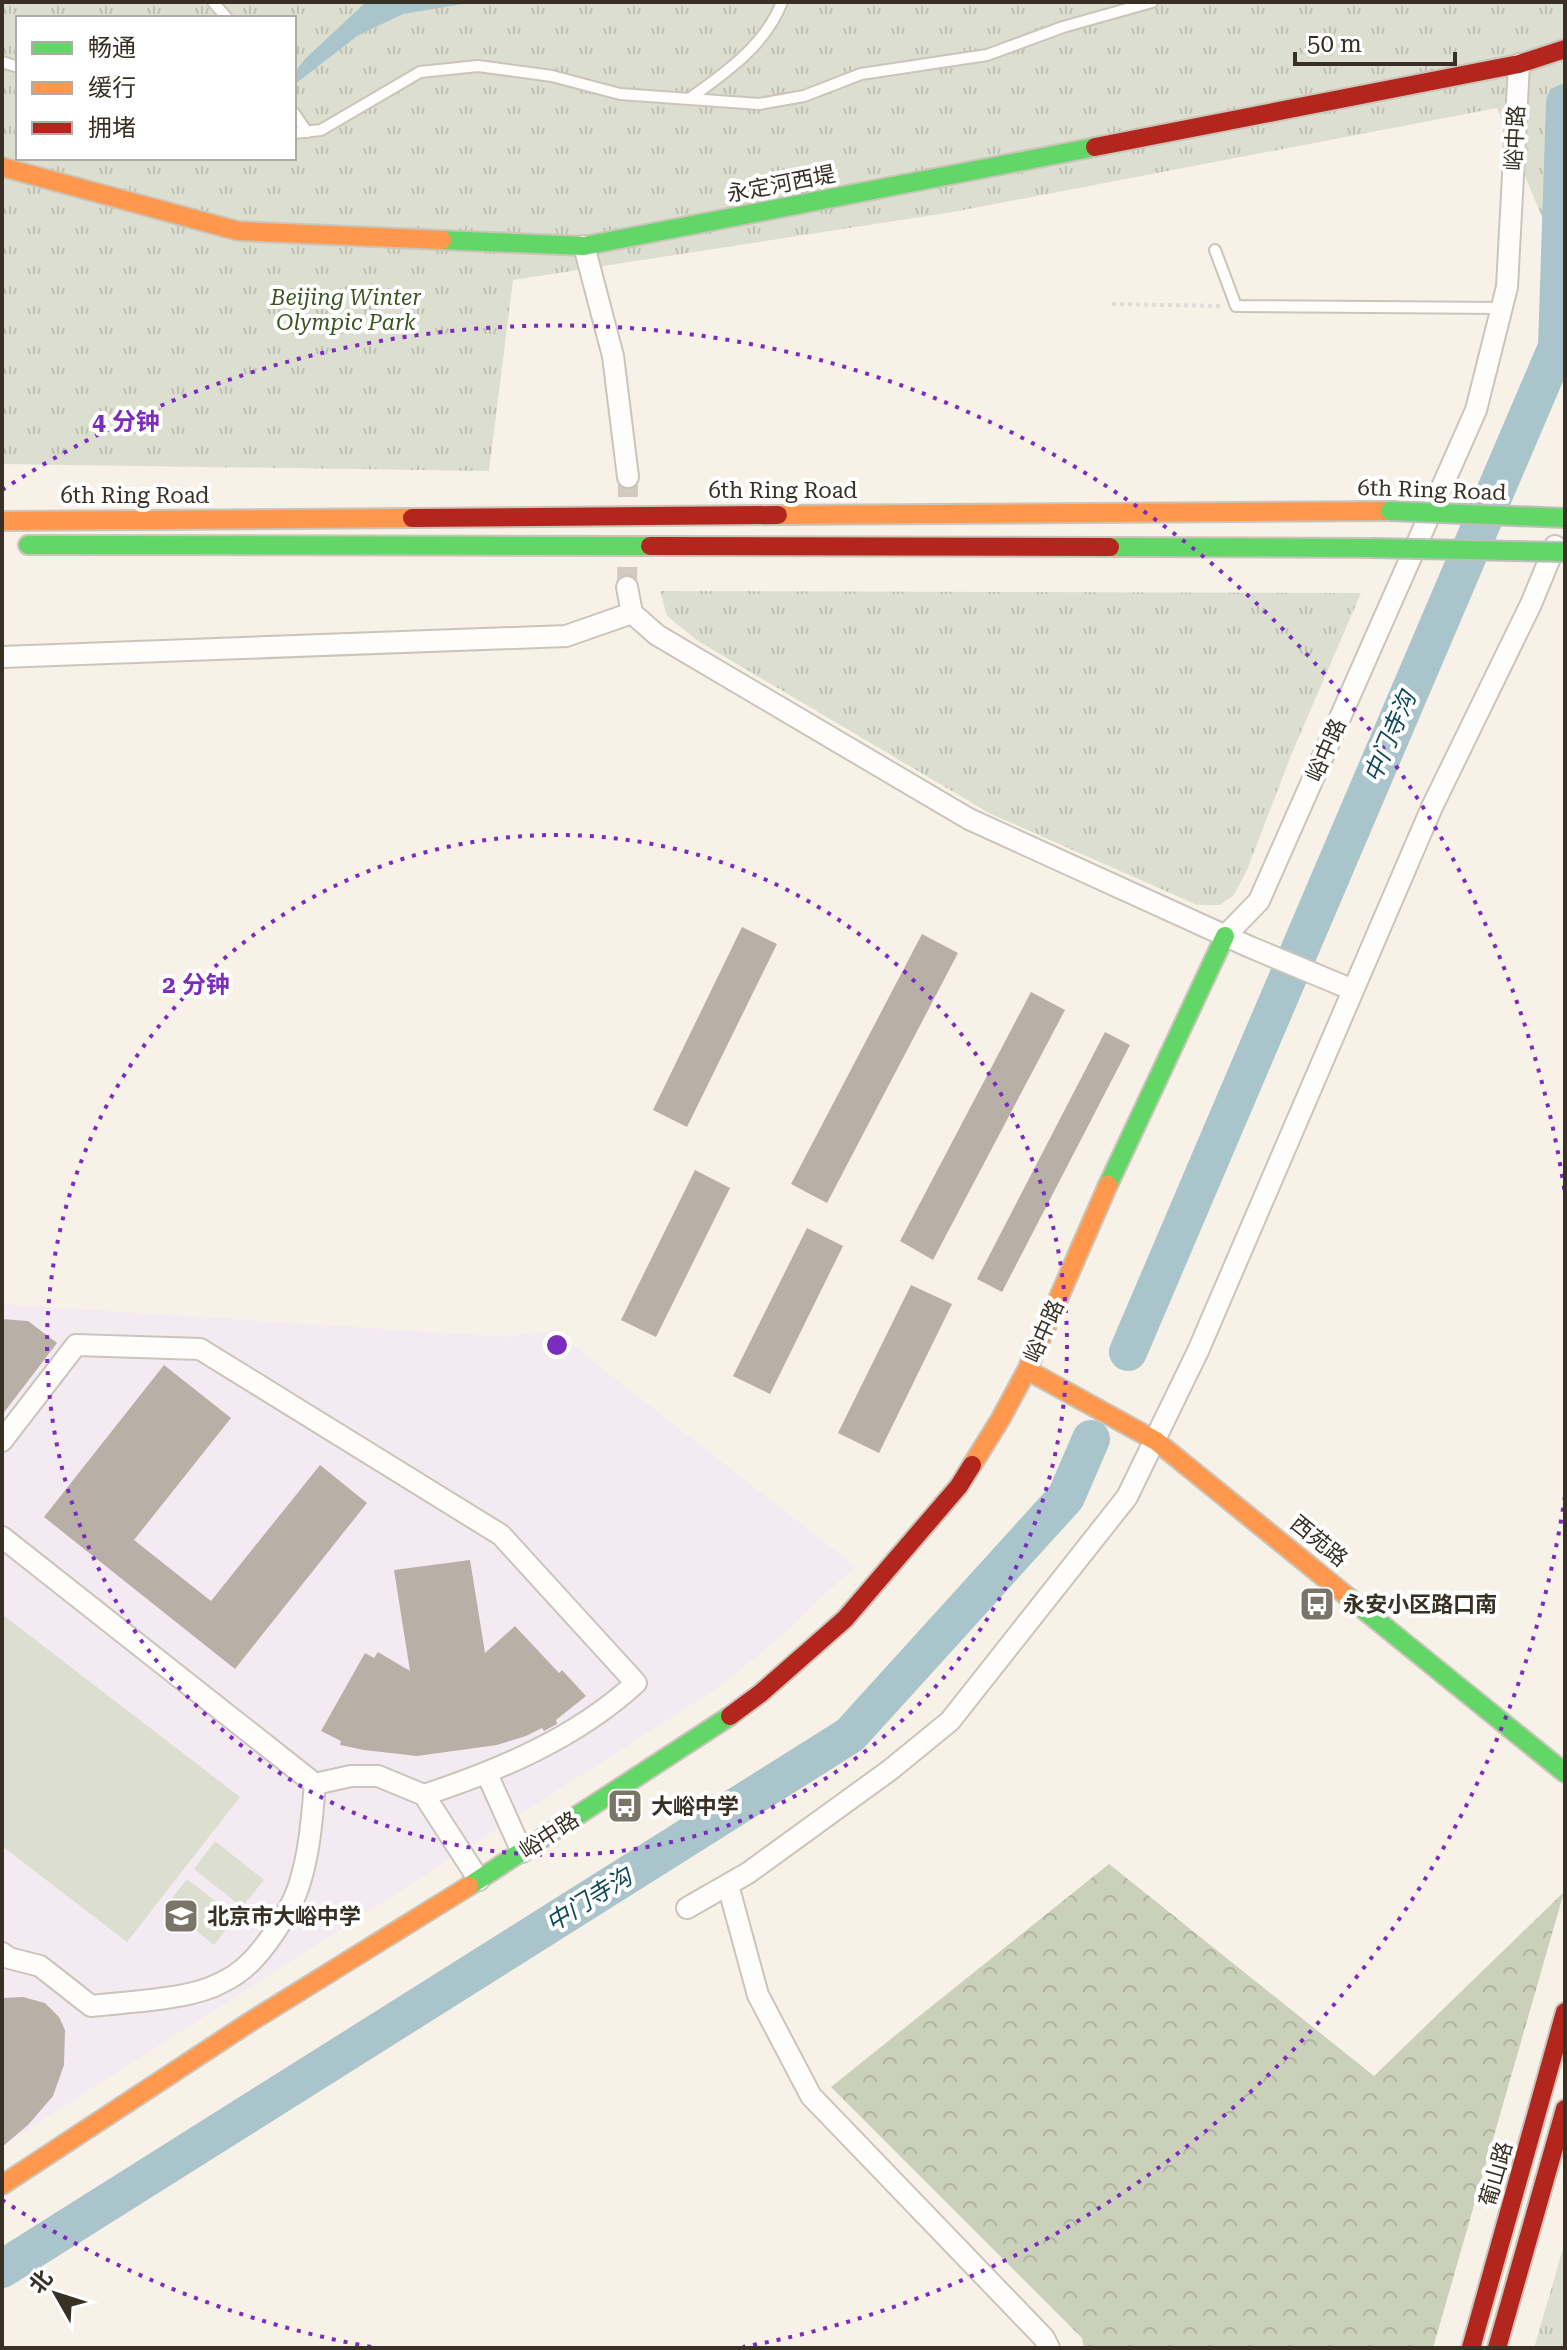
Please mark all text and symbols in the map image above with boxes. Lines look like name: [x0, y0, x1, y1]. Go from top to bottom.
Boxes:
legend: [16, 16, 296, 160]
scale bar: [1295, 16, 1455, 66]
text: 50 m: [1307, 30, 1362, 58]
text: 畅通: [88, 34, 136, 62]
text: 缓行: [88, 74, 136, 102]
street label: 峪中路: [1501, 104, 1529, 172]
text: 拥堵: [88, 114, 136, 142]
street label: 永定河西堤: [725, 161, 837, 207]
park label: Beijing Winter Olympic Park: [270, 285, 421, 335]
text: 4 分钟: [92, 408, 160, 436]
street label: 6th Ring Road: [1357, 475, 1507, 505]
street label: 6th Ring Road: [709, 478, 857, 503]
street label: 6th Ring Road: [61, 483, 209, 508]
water label: 中门寺沟: [1358, 685, 1423, 787]
street label: 峪中路: [1301, 715, 1351, 785]
text: 2 分钟: [162, 971, 230, 999]
street label: 峪中路: [1019, 1296, 1069, 1366]
centre of rings: [543, 1331, 571, 1359]
street label: 西苑路: [1285, 1511, 1353, 1571]
bus stop icon: 永安小区路口南: [1298, 1585, 1336, 1623]
place label: 永安小区路口南: [1343, 1592, 1497, 1617]
bus stop icon: 大峪中学: [606, 1787, 644, 1825]
place label: 大峪中学: [651, 1794, 739, 1819]
street label: 峪中路: [515, 1807, 583, 1863]
water label: 中门寺沟: [541, 1861, 640, 1937]
school or university icon: 北京市大峪中学: [162, 1897, 200, 1935]
place label: 北京市大峪中学: [207, 1904, 361, 1929]
street label: 葡山路: [1475, 2139, 1517, 2209]
north arrow: [16, 2254, 96, 2334]
text: 北: [24, 2265, 57, 2298]

